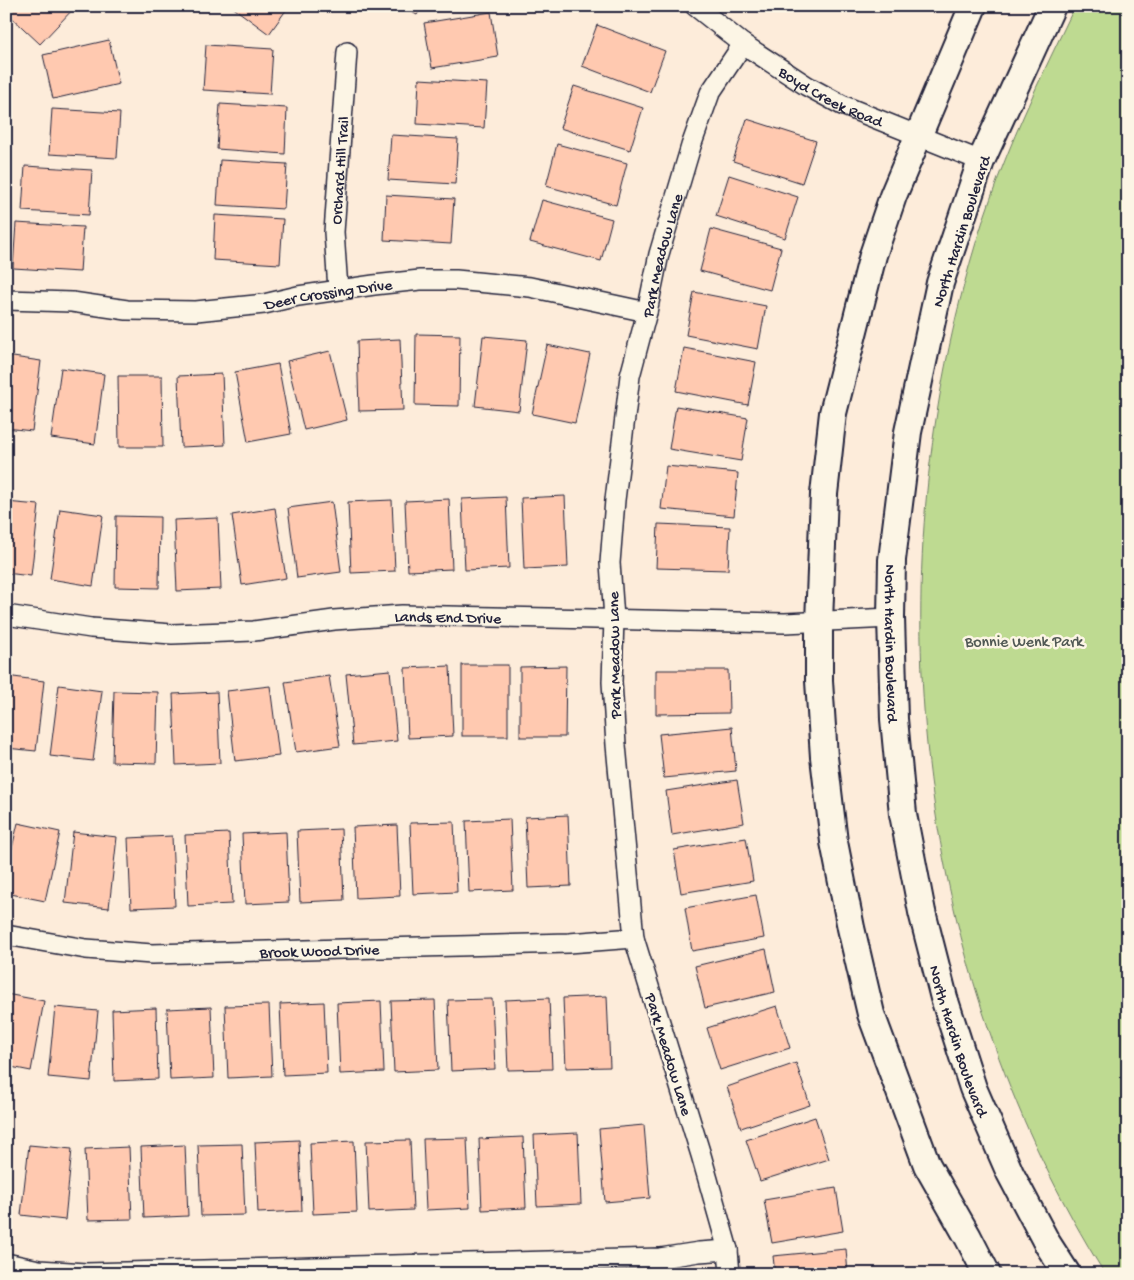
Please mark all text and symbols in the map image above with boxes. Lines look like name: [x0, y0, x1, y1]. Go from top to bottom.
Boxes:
street label: Boyd Creek Road: [773, 63, 886, 134]
street label: Orchard Hill Trail: [329, 116, 355, 225]
street label: North Hardin Boulevard: [930, 152, 997, 310]
street label: Park Meadow Lane: [640, 191, 690, 321]
street label: Deer Crossing Drive: [262, 277, 394, 317]
street label: North Hardin Boulevard: [878, 564, 900, 724]
street label: Park Meadow Lane: [606, 591, 627, 720]
street label: Lands End Drive: [394, 609, 502, 630]
park label: Bonnie Wenk Park: [964, 634, 1085, 653]
street label: Brook Wood Drive: [259, 942, 380, 964]
street label: North Hardin Boulevard: [923, 964, 991, 1122]
street label: Park Meadow Lane: [639, 991, 695, 1119]

